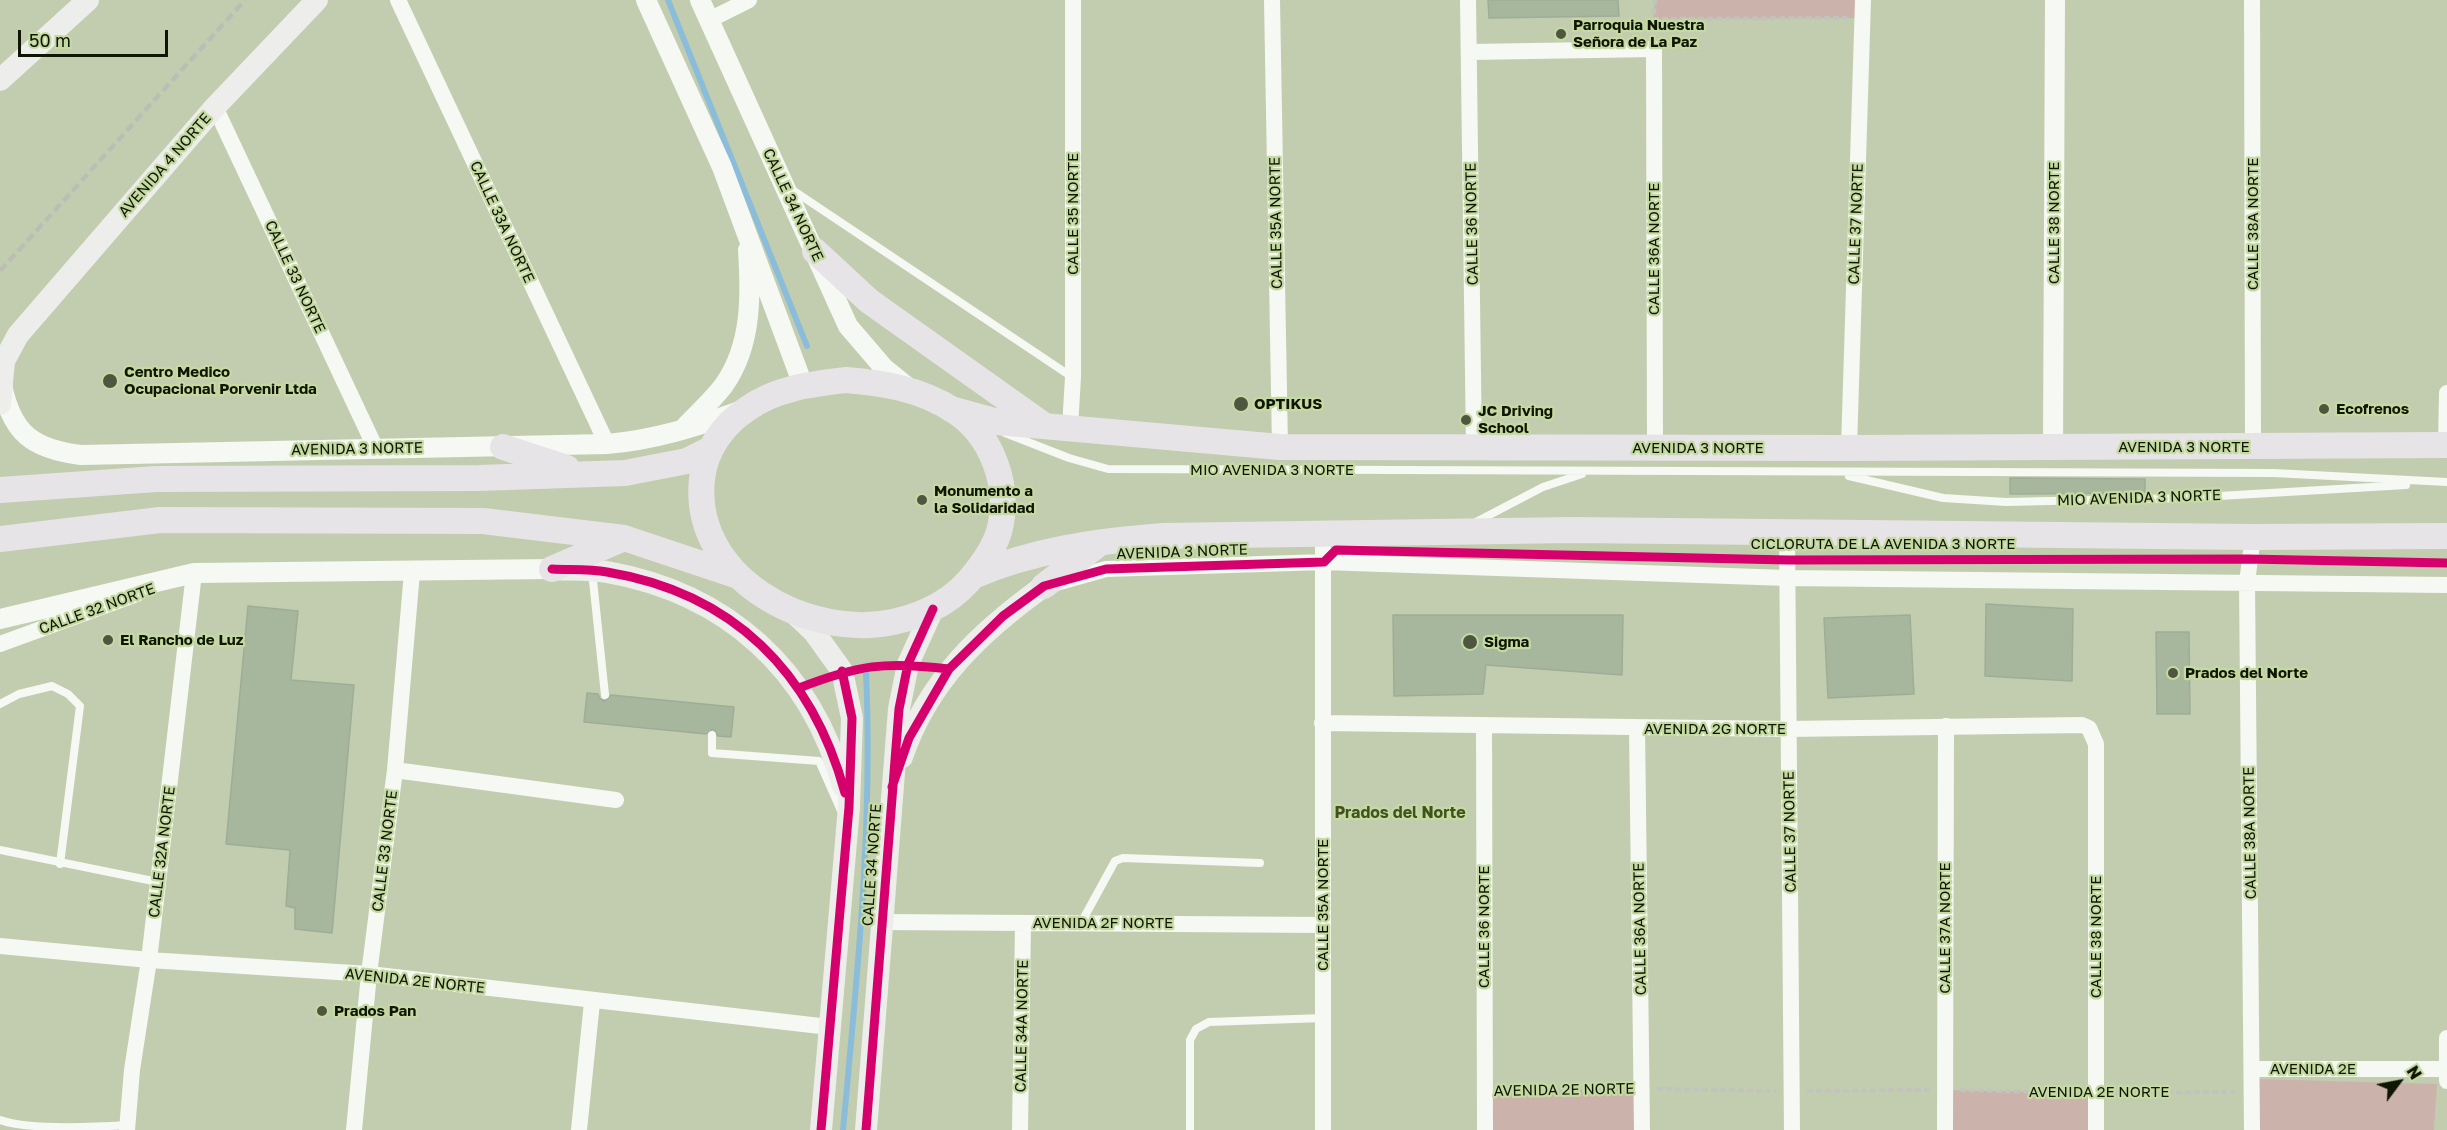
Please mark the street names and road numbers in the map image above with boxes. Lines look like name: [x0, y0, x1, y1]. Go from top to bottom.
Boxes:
street label: AVENIDA 4 NORTE: [115, 109, 215, 221]
street label: CALLE 34 NORTE: [759, 146, 827, 264]
street label: CALLE 35 NORTE: [1064, 153, 1082, 275]
street label: CALLE 35A NORTE: [1266, 157, 1286, 289]
street label: CALLE 33A NORTE: [466, 158, 538, 286]
street label: CALLE 38A NORTE: [2244, 158, 2262, 290]
street label: CALLE 38 NORTE: [2045, 162, 2063, 284]
street label: CALLE 36 NORTE: [1462, 163, 1482, 285]
street label: CALLE 37 NORTE: [1845, 163, 1867, 285]
street label: CALLE 36A NORTE: [1645, 183, 1663, 315]
street label: CALLE 33 NORTE: [261, 218, 329, 336]
street label: AVENIDA 3 NORTE: [2118, 438, 2250, 456]
street label: AVENIDA 3 NORTE: [291, 439, 423, 459]
street label: AVENIDA 3 NORTE: [1632, 439, 1764, 457]
street label: MIO AVENIDA 3 NORTE: [1190, 461, 1354, 479]
street label: MIO AVENIDA 3 NORTE: [2057, 486, 2221, 510]
street label: CICLORUTA DE LA AVENIDA 3 NORTE: [1751, 535, 2015, 553]
street label: AVENIDA 3 NORTE: [1116, 541, 1248, 563]
street label: CALLE 32 NORTE: [37, 580, 157, 638]
street label: AVENIDA 2G NORTE: [1644, 720, 1786, 738]
street label: CALLE 38A NORTE: [2240, 767, 2260, 899]
street label: CALLE 37 NORTE: [1780, 771, 1800, 893]
street label: CALLE 32A NORTE: [145, 785, 179, 919]
street label: CALLE 33 NORTE: [369, 789, 401, 913]
street label: CALLE 34 NORTE: [859, 803, 885, 927]
street label: CALLE 35A NORTE: [1314, 839, 1332, 971]
street label: CALLE 37A NORTE: [1936, 862, 1954, 994]
street label: CALLE 36A NORTE: [1630, 863, 1650, 995]
street label: CALLE 36 NORTE: [1475, 866, 1493, 988]
street label: CALLE 38 NORTE: [2087, 876, 2105, 998]
street label: AVENIDA 2F NORTE: [1033, 914, 1173, 932]
street label: CALLE 34A NORTE: [1012, 960, 1032, 1092]
street label: AVENIDA 2E NORTE: [344, 965, 486, 997]
street label: AVENIDA 2E: [2270, 1060, 2356, 1078]
street label: AVENIDA 2E NORTE: [1494, 1080, 1634, 1100]
street label: AVENIDA 2E NORTE: [2029, 1083, 2169, 1101]

